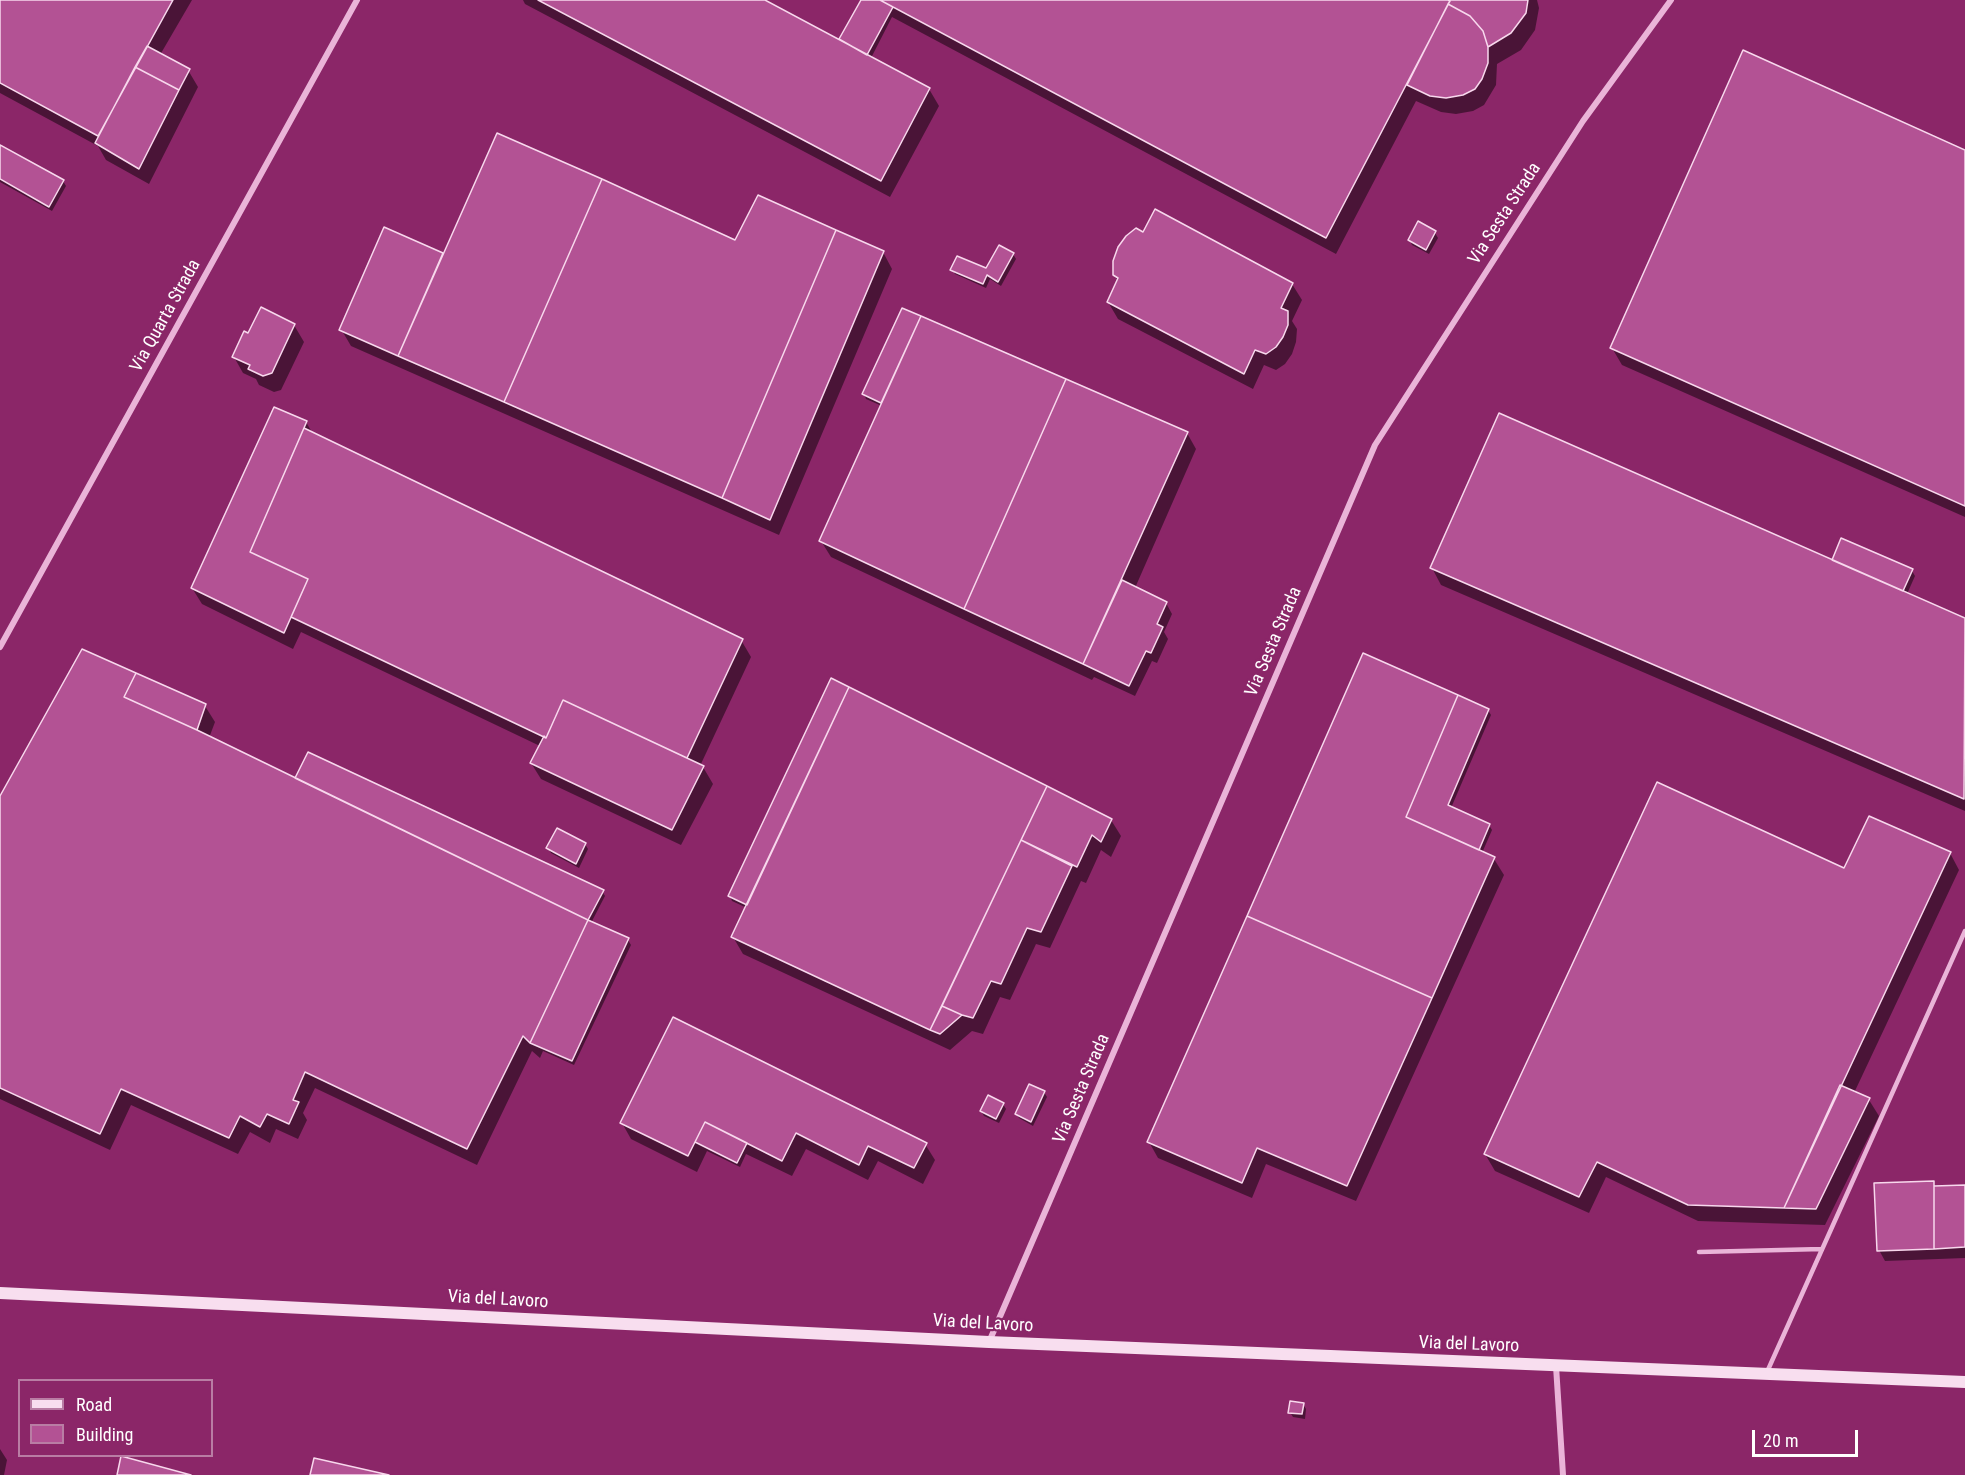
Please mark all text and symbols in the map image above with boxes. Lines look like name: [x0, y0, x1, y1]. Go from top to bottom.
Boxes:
street label: Via Sesta Strada: [1464, 159, 1546, 269]
street label: Via Quarta Strada: [126, 256, 206, 376]
street label: Via Sesta Strada: [1241, 584, 1307, 700]
street label: Via Sesta Strada: [1049, 1031, 1115, 1147]
street label: Via del Lavoro: [447, 1287, 549, 1313]
street label: Via del Lavoro: [932, 1311, 1034, 1337]
street label: Via del Lavoro: [1418, 1332, 1520, 1358]
legend: [18, 1379, 213, 1457]
text: Road: [76, 1394, 112, 1415]
scale bar: [1755, 1418, 1862, 1456]
text: Building: [76, 1424, 133, 1445]
text: 20 m: [1763, 1430, 1798, 1451]

